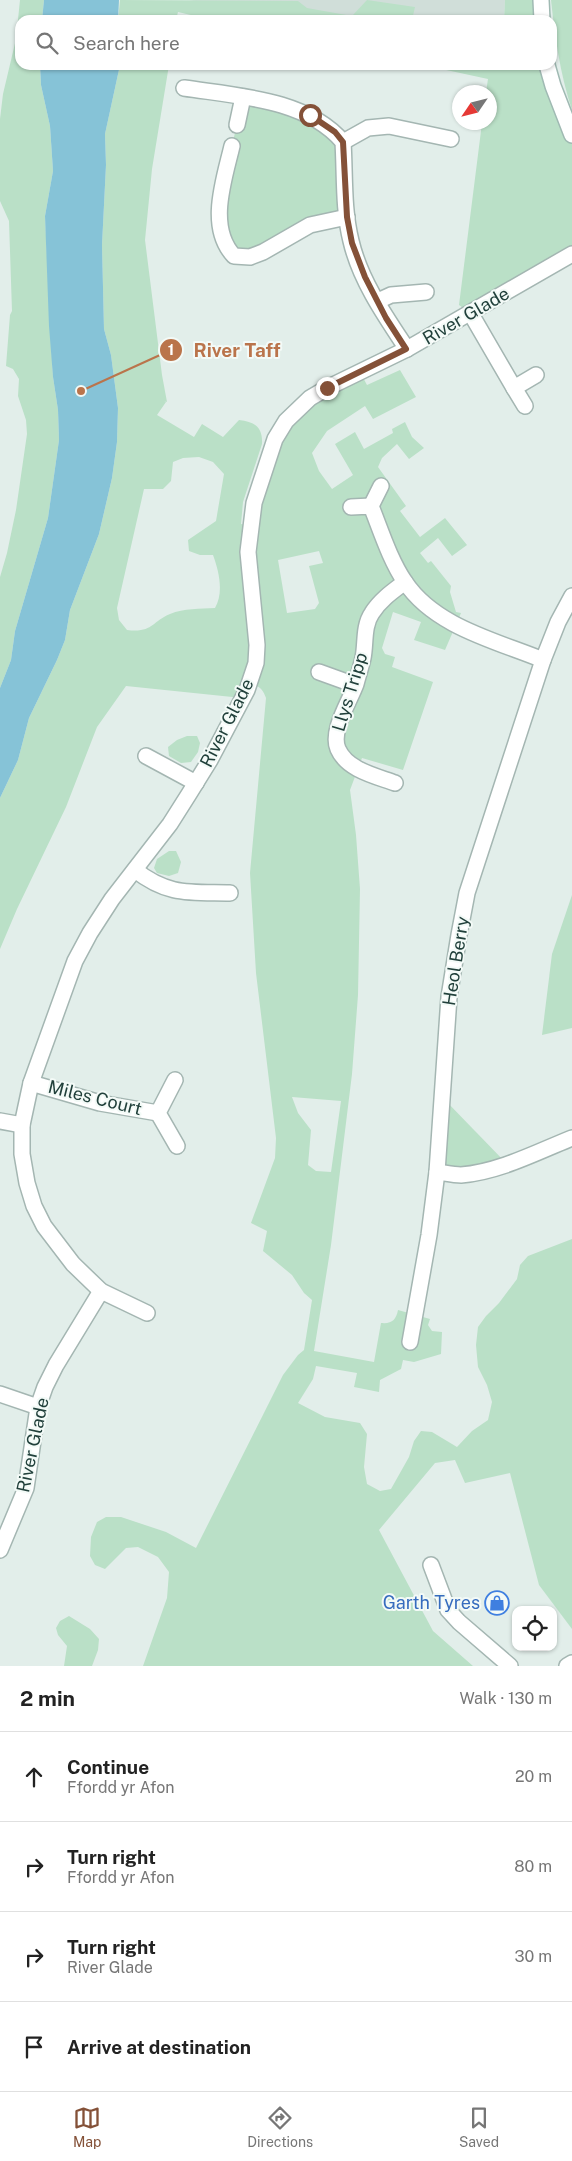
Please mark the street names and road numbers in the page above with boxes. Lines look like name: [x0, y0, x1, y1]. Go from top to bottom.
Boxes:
street label: River Glade: [419, 282, 513, 349]
street label: Llys Tripp: [328, 650, 371, 734]
street label: River Glade: [195, 675, 258, 771]
street label: Heol Berry: [438, 914, 473, 1007]
street label: Miles Court: [46, 1076, 144, 1119]
street label: River Glade: [12, 1396, 53, 1494]

